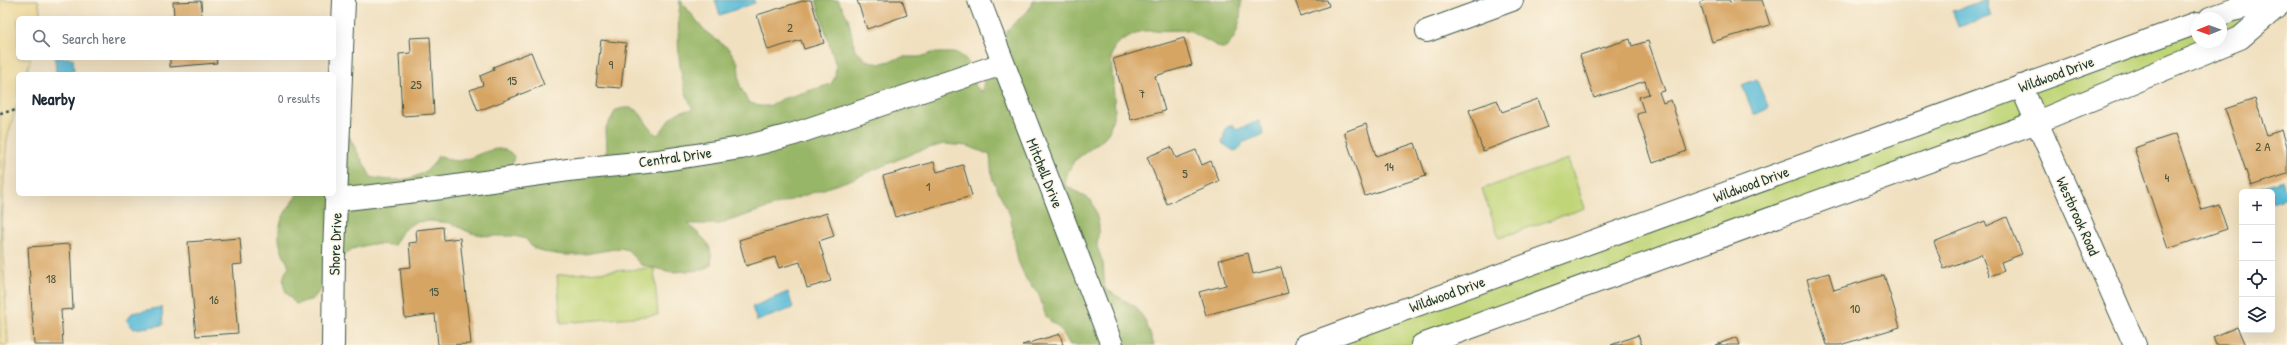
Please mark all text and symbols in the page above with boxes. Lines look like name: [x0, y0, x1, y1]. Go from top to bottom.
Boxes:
north arrow: [2191, 12, 2227, 48]
search box: [16, 16, 336, 60]
house number: 2: [787, 18, 793, 36]
icon: search: [30, 27, 52, 49]
text: Search here: [62, 28, 126, 49]
street label: Wildwood Drive: [2015, 51, 2097, 97]
house number: 9: [609, 55, 614, 73]
house number: 15: [507, 71, 518, 89]
house number: 25: [410, 75, 422, 93]
house number: 7: [1139, 84, 1145, 102]
text: Nearby: [32, 87, 75, 110]
text: 0 results: [278, 89, 320, 107]
street label: Mitchell Drive: [1021, 135, 1069, 211]
house number: 2 A: [2255, 137, 2271, 155]
street label: Central Drive: [637, 141, 713, 173]
house number: 14: [1384, 157, 1394, 175]
street label: Wildwood Drive: [1710, 161, 1792, 207]
house number: 5: [1182, 164, 1188, 182]
house number: 4: [2165, 168, 2170, 186]
street label: Westbrook Road: [2051, 173, 2105, 259]
house number: 1: [926, 177, 931, 195]
map controls: [2239, 189, 2275, 333]
button: +: [2239, 189, 2275, 225]
street label: Shore Drive: [323, 212, 347, 276]
button: −: [2239, 225, 2275, 261]
button: locate: [2239, 261, 2275, 297]
house number: 18: [46, 269, 57, 287]
street label: Wildwood Drive: [1406, 271, 1488, 317]
house number: 15: [429, 282, 440, 300]
house number: 16: [209, 290, 219, 308]
button: layers: [2239, 297, 2275, 333]
house number: 10: [1850, 299, 1860, 317]

